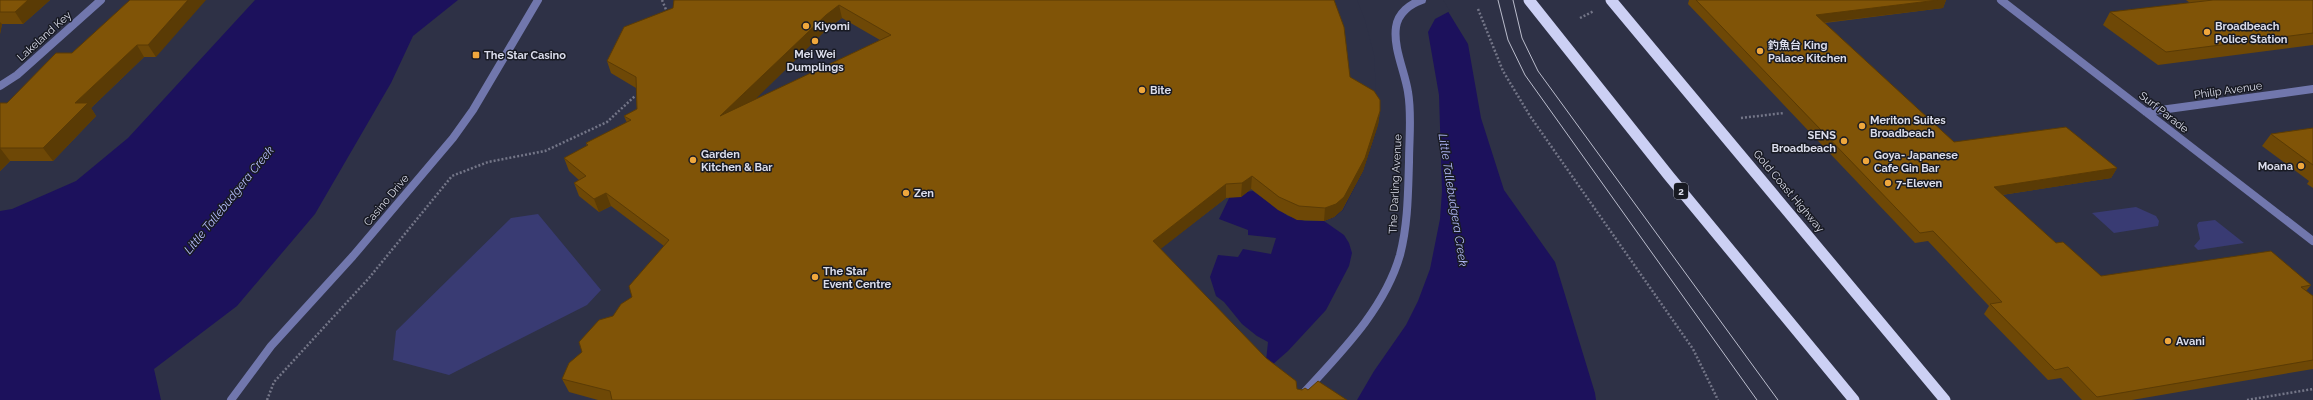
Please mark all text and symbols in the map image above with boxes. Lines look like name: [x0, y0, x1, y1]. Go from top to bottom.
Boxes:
street label: Lakeland Key: [15, 9, 74, 64]
place label: Kiyomi: [814, 20, 850, 33]
place label: Broadbeach Police Station: [2215, 20, 2288, 46]
marker: Kiyomi: [801, 21, 811, 31]
marker: Broadbeach Police Station: [2202, 27, 2212, 37]
marker: Mei Wei Dumplings: [810, 36, 820, 46]
place label: 釣魚台 King Palace Kitchen: [1768, 39, 1847, 65]
marker: 釣魚台 King Palace Kitchen: [1755, 46, 1765, 56]
place label: Mei Wei Dumplings: [786, 48, 844, 74]
place label: The Star Casino: [484, 49, 566, 62]
marker: The Star Casino: [471, 50, 481, 60]
street label: Philip Avenue: [2193, 79, 2264, 102]
place label: Bite: [1150, 84, 1171, 97]
marker: Bite: [1137, 85, 1147, 95]
street label: Surf Parade: [2136, 89, 2191, 136]
place label: Meriton Suites Broadbeach: [1870, 114, 1946, 140]
marker: Meriton Suites Broadbeach: [1857, 121, 1867, 131]
place label: SENS Broadbeach: [1772, 129, 1836, 155]
water label: Little Tallebudgera Creek: [1436, 132, 1471, 268]
street label: The Darling Avenue: [1386, 133, 1405, 234]
marker: SENS Broadbeach: [1839, 136, 1849, 146]
water label: Little Tallebudgera Creek: [181, 143, 277, 257]
place label: Garden Kitchen & Bar: [701, 148, 773, 174]
street label: Gold Coast Highway: [1750, 148, 1827, 235]
place label: Goya- Japanese Cafe Gin Bar: [1874, 149, 1958, 175]
marker: Garden Kitchen & Bar: [688, 155, 698, 165]
marker: Goya- Japanese Cafe Gin Bar: [1861, 156, 1871, 166]
place label: Moana: [2258, 160, 2293, 173]
marker: Moana: [2296, 161, 2306, 171]
street label: Casino Drive: [361, 171, 412, 229]
place label: 7-Eleven: [1896, 177, 1942, 190]
marker: 7-Eleven: [1883, 178, 1893, 188]
road number: 2: [1674, 183, 1688, 199]
place label: Zen: [914, 187, 934, 200]
marker: Zen: [901, 188, 911, 198]
place label: The Star Event Centre: [823, 265, 892, 291]
marker: The Star Event Centre: [810, 272, 820, 282]
place label: Avani: [2176, 335, 2205, 348]
marker: Avani: [2163, 336, 2173, 346]

